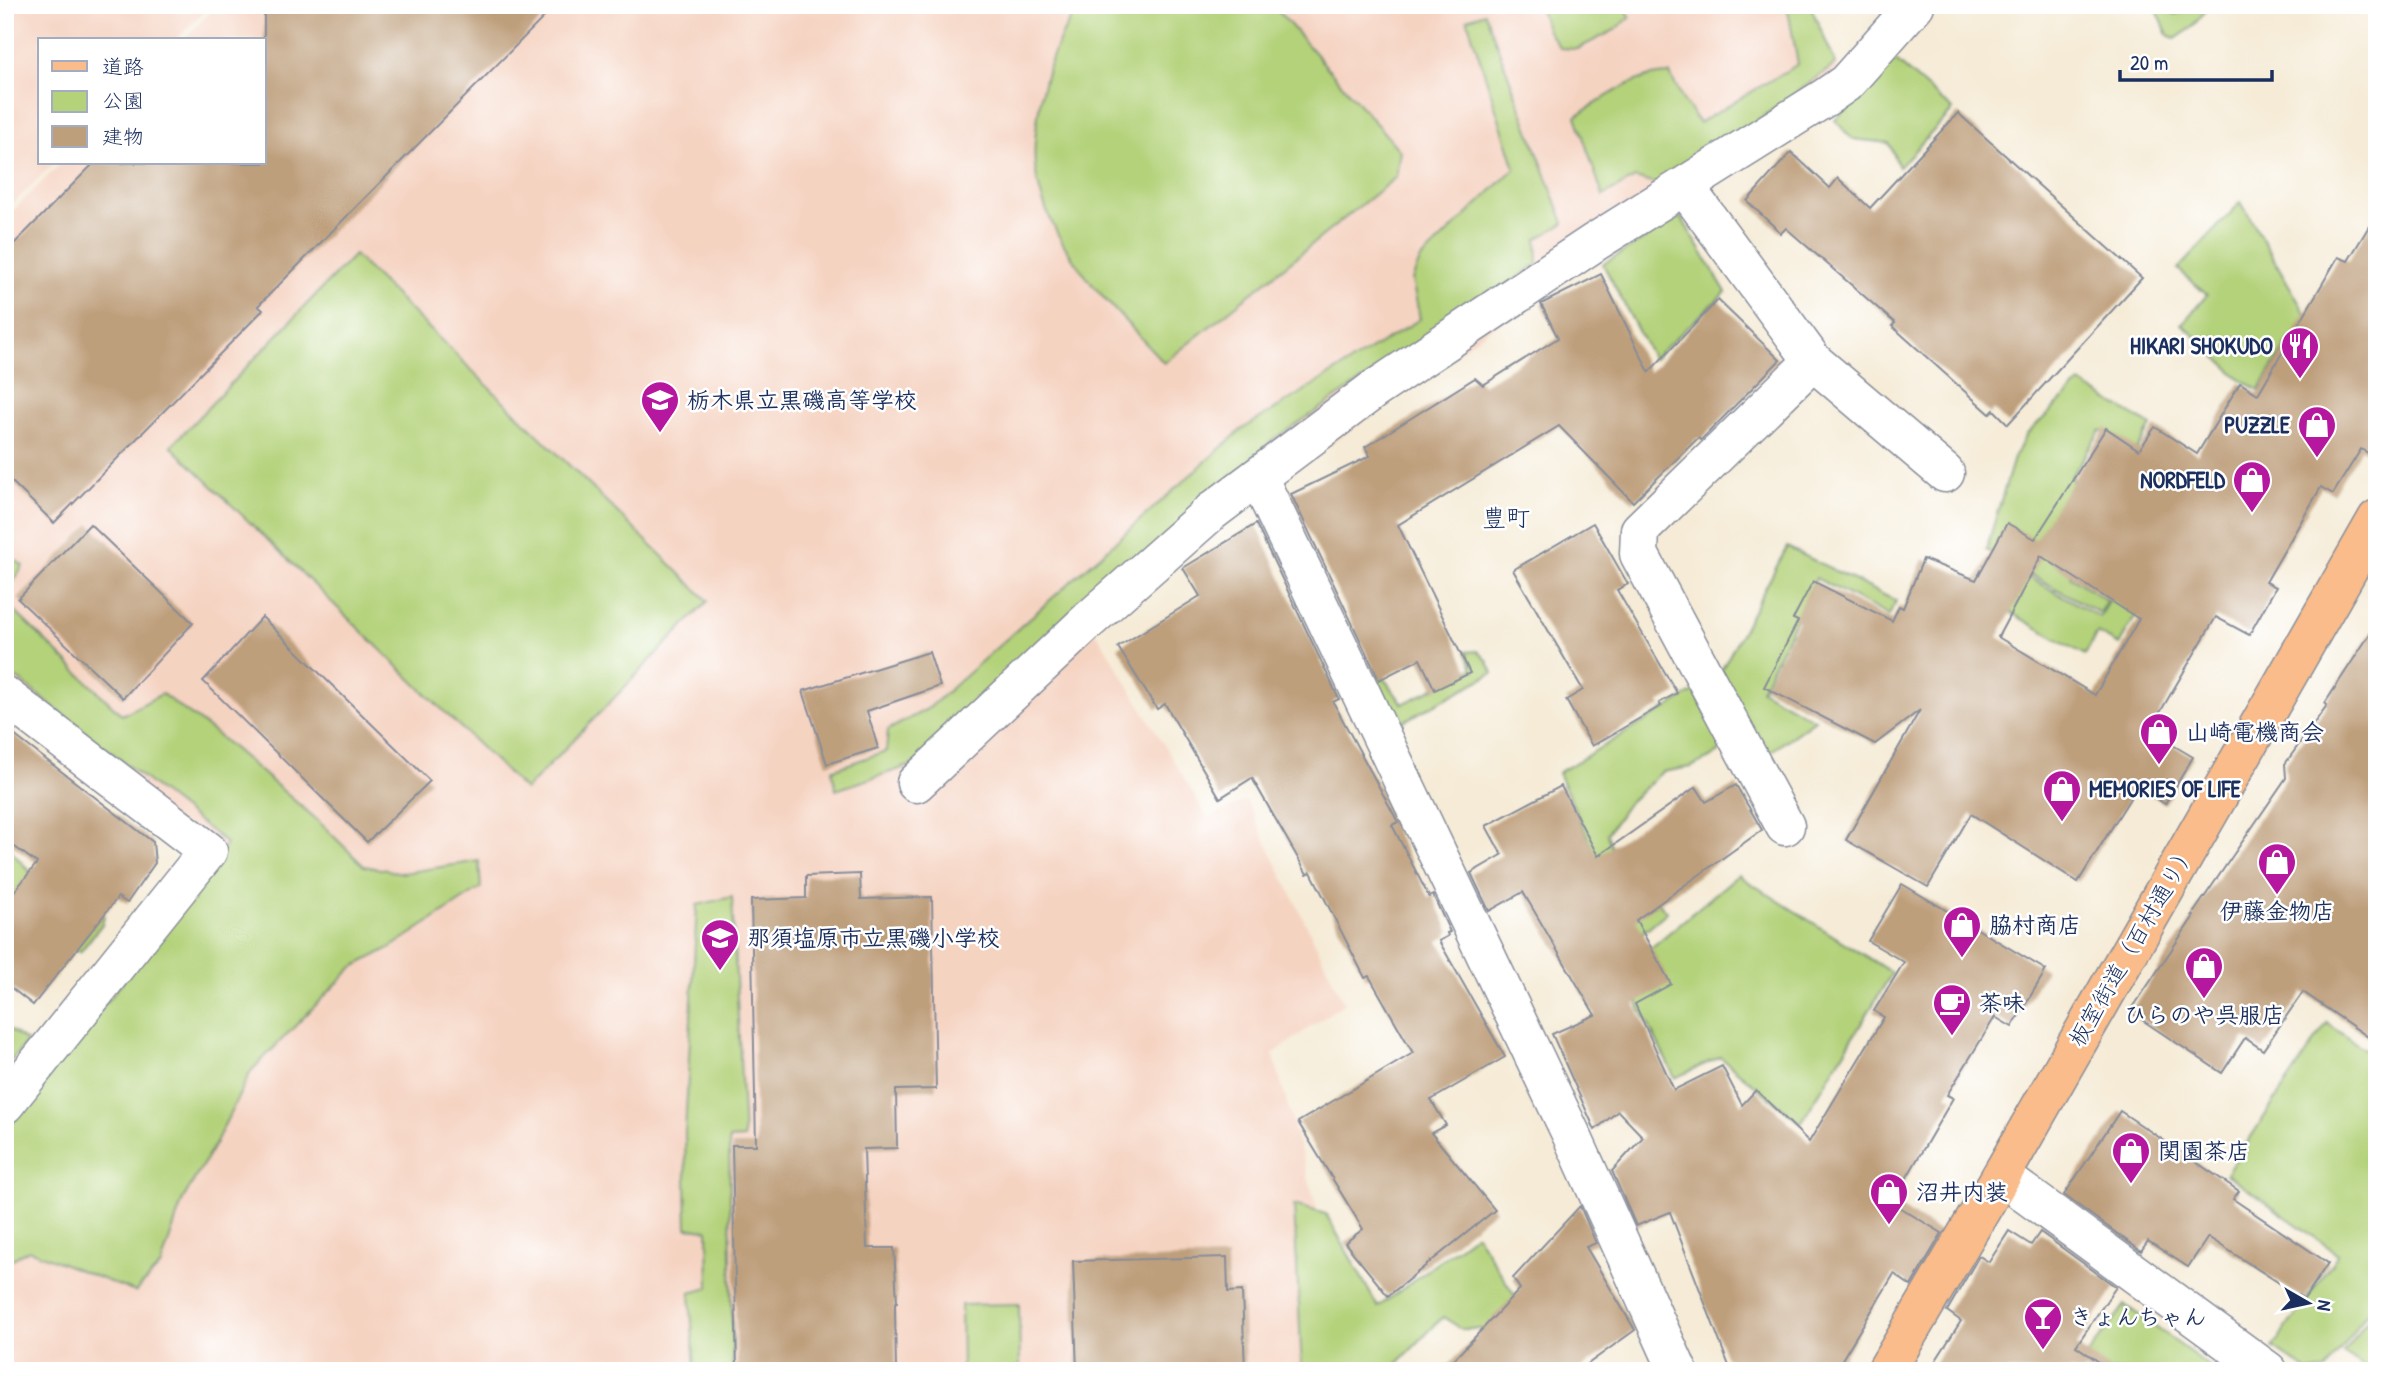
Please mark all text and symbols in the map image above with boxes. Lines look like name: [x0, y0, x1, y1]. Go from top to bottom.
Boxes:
legend: [38, 38, 266, 164]
scale bar: [2120, 38, 2272, 82]
text: 20 m: [2130, 48, 2168, 77]
text: 道路: [102, 52, 144, 81]
text: 公園: [102, 86, 144, 115]
text: 建物: [102, 122, 144, 151]
restaurant icon: HIKARI SHOKUDO: [2279, 325, 2321, 380]
place label: HIKARI SHOKUDO: [2130, 330, 2273, 361]
school or university icon: 栃木県立黒磯高等学校: [639, 379, 681, 434]
place label: 栃木県立黒磯高等学校: [687, 384, 917, 415]
shop icon: PUZZLE: [2296, 404, 2338, 459]
place label: PUZZLE: [2224, 409, 2291, 440]
shop icon: NORDFELD: [2231, 459, 2273, 514]
place label: NORDFELD: [2140, 464, 2226, 495]
district label: 豊町: [1482, 501, 1530, 533]
shop icon: 山崎電機商会: [2138, 711, 2180, 766]
place label: 山崎電機商会: [2186, 716, 2324, 747]
shop icon: MEMORIES OF LIFE: [2041, 768, 2083, 823]
place label: MEMORIES OF LIFE: [2089, 773, 2241, 804]
street label: 板室街道（百村通り）: [2061, 837, 2202, 1052]
shop icon: 伊藤金物店: [2256, 841, 2298, 896]
place label: 伊藤金物店: [2220, 895, 2335, 926]
shop icon: 脇村商店: [1941, 904, 1983, 959]
place label: 脇村商店: [1989, 909, 2081, 940]
school or university icon: 那須塩原市立黒磯小学校: [699, 917, 741, 972]
place label: 那須塩原市立黒磯小学校: [747, 922, 1000, 953]
shop icon: ひらのや呉服店: [2183, 945, 2225, 1000]
cafe icon: 茶味: [1931, 982, 1973, 1037]
place label: 茶味: [1979, 987, 2025, 1018]
place label: ひらのや呉服店: [2124, 999, 2285, 1030]
shop icon: 関園茶店: [2110, 1130, 2152, 1185]
place label: 関園茶店: [2158, 1135, 2250, 1166]
shop icon: 沼井内装: [1868, 1171, 1910, 1226]
place label: 沼井内装: [1916, 1176, 2008, 1207]
north arrow: [2274, 1268, 2344, 1338]
bar icon: きょんちゃん: [2022, 1296, 2064, 1351]
text: N: [2311, 1299, 2338, 1313]
place label: きょんちゃん: [2070, 1301, 2207, 1332]

